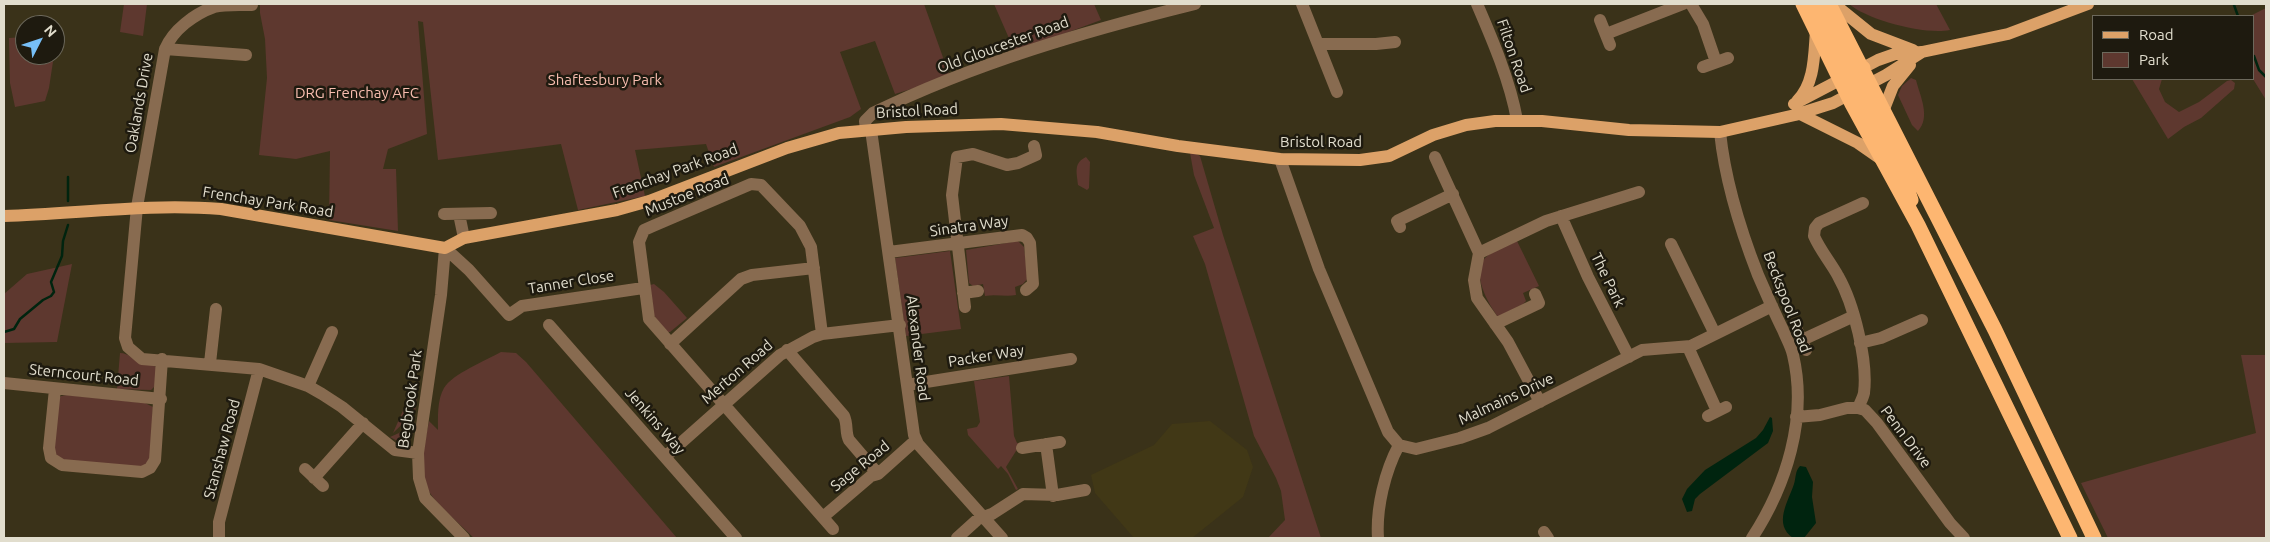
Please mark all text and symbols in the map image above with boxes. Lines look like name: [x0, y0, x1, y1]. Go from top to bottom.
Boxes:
street label: Old Gloucester Road: [935, 13, 1071, 77]
north arrow: [15, 15, 65, 65]
legend: [2092, 15, 2255, 80]
street label: Filton Road: [1493, 17, 1535, 95]
text: N: [41, 22, 60, 40]
text: Road: [2139, 26, 2174, 43]
text: Park: [2139, 51, 2169, 68]
street label: Oaklands Drive: [121, 52, 157, 154]
park label: Shaftesbury Park: [548, 71, 662, 89]
park label: DRG Frenchay AFC: [295, 84, 419, 102]
street label: Bristol Road: [876, 100, 958, 122]
street label: Bristol Road: [1280, 133, 1362, 151]
street label: Frenchay Park Road: [610, 140, 740, 202]
street label: Mustoe Road: [642, 170, 732, 220]
street label: Frenchay Park Road: [201, 183, 335, 221]
street label: Sinatra Way: [929, 212, 1009, 240]
street label: Beckspool Road: [1759, 249, 1815, 355]
street label: The Park: [1587, 250, 1629, 310]
street label: Tanner Close: [527, 266, 615, 298]
street label: Alexander Road: [903, 294, 933, 402]
street label: Merton Road: [698, 336, 776, 408]
street label: Packer Way: [947, 341, 1025, 371]
street label: Begbrook Park: [394, 349, 426, 449]
street label: Sterncourt Road: [28, 360, 140, 390]
street label: Malmains Drive: [1456, 369, 1556, 429]
street label: Jenkins Way: [621, 384, 689, 458]
street label: Stanshaw Road: [200, 397, 244, 501]
street label: Penn Drive: [1877, 402, 1935, 472]
street label: Sage Road: [827, 437, 893, 495]

